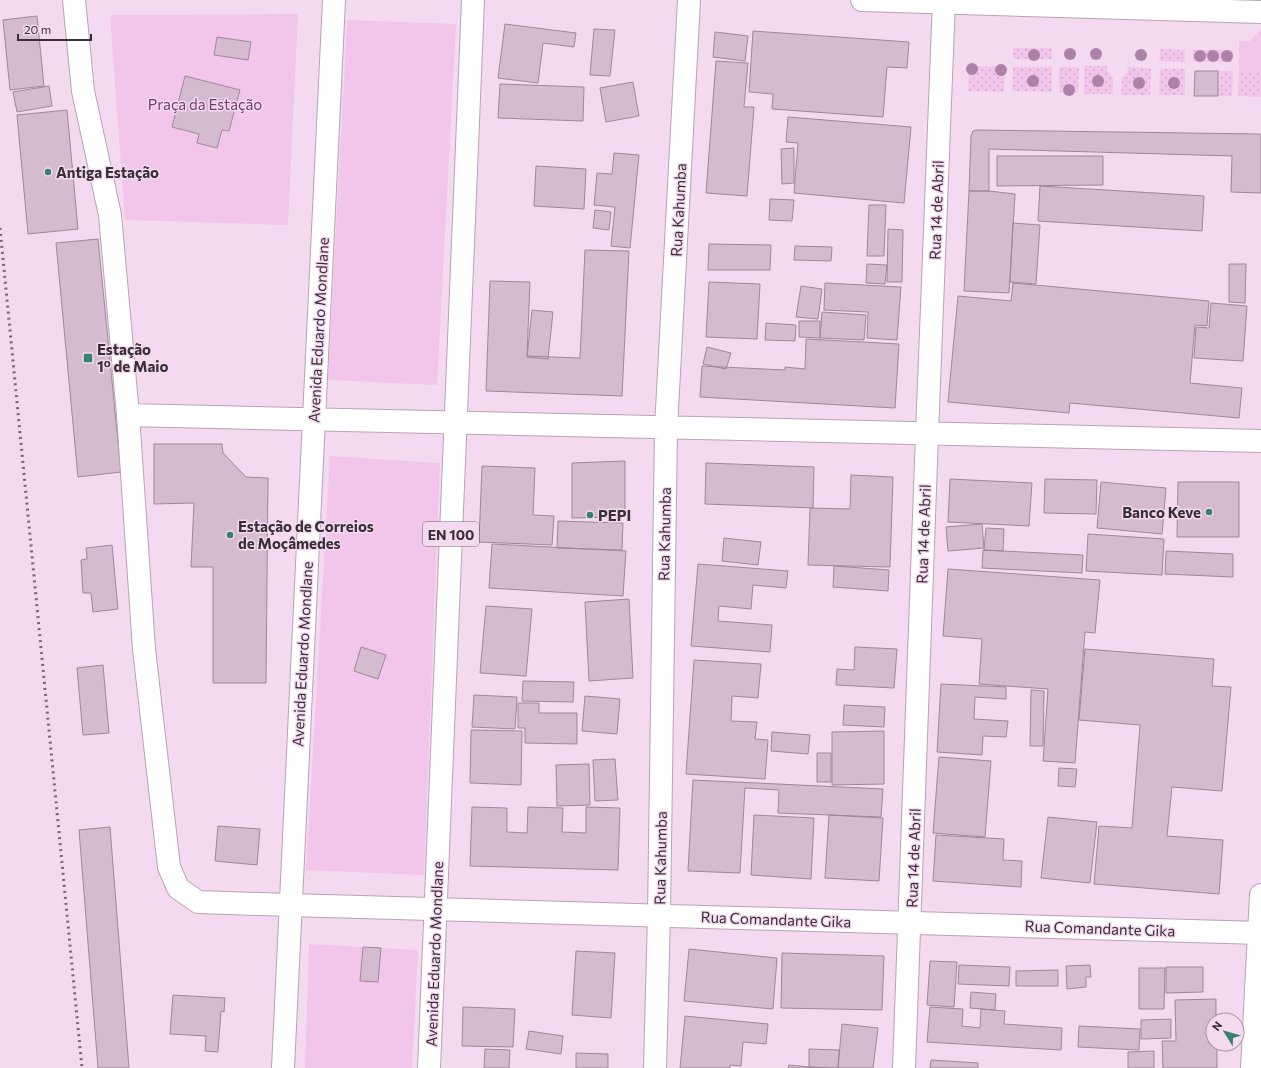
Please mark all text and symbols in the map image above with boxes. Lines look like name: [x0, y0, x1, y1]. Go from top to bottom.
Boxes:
scale bar: [18, 16, 91, 42]
text: 20 m: [24, 22, 51, 36]
park label: Praça da Estação: [148, 95, 262, 113]
street label: Rua 14 de Abril: [925, 160, 947, 260]
place label: Antiga Estação: [56, 163, 159, 181]
street label: Rua Kahumba: [667, 163, 689, 257]
marker: Antiga Estação: [43, 167, 53, 177]
street label: Avenida Eduardo Mondlane: [304, 237, 332, 423]
place label: Estação 1º de Maio: [97, 340, 168, 375]
marker: Estação 1º de Maio: [82, 352, 94, 364]
street label: Rua 14 de Abril: [912, 484, 934, 584]
street label: Rua Kahumba: [654, 487, 674, 581]
place label: Banco Keve: [1122, 503, 1201, 521]
place label: PEPI: [598, 506, 631, 524]
marker: Banco Keve: [1204, 507, 1214, 517]
marker: PEPI: [585, 510, 595, 520]
place label: Estação de Correios de Moçâmedes: [238, 517, 374, 552]
road number: EN 100: [423, 522, 479, 546]
marker: Estação de Correios de Moçâmedes: [225, 530, 235, 540]
street label: Avenida Eduardo Mondlane: [288, 561, 316, 747]
street label: Rua 14 de Abril: [902, 808, 924, 908]
street label: Rua Kahumba: [650, 811, 670, 905]
street label: Avenida Eduardo Mondlane: [422, 861, 446, 1047]
street label: Rua Comandante Gika: [700, 907, 852, 931]
street label: Rua Comandante Gika: [1024, 916, 1176, 940]
north arrow: [1205, 1012, 1245, 1052]
text: N: [1209, 1018, 1224, 1033]

